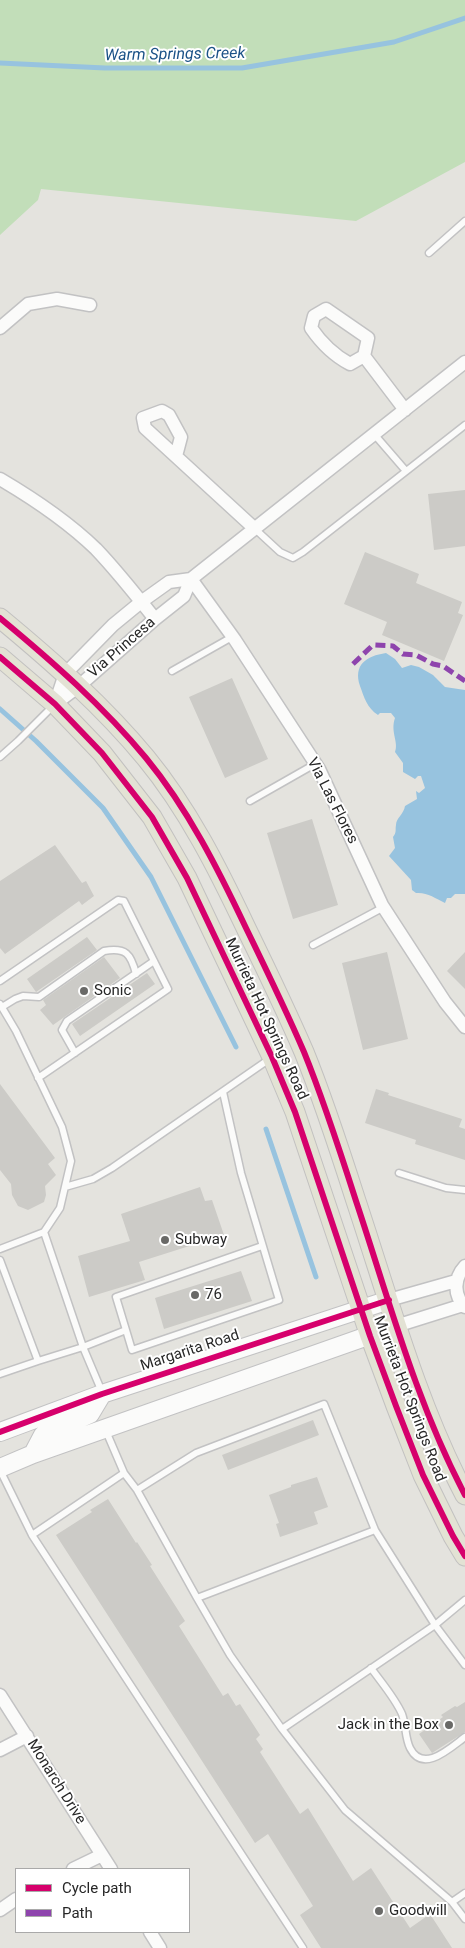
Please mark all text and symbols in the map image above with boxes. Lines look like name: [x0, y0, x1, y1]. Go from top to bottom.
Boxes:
water label: Warm Springs Creek: [105, 44, 245, 66]
street label: Via Princesa: [85, 614, 159, 682]
street label: Via Las Flores: [303, 755, 361, 847]
street label: Murrieta Hot Springs Road: [221, 935, 311, 1103]
place label: Sonic: [94, 982, 131, 1000]
marker: Sonic: [78, 985, 90, 997]
place label: Subway: [175, 1231, 227, 1249]
marker: Subway: [159, 1234, 171, 1246]
place label: 76: [205, 1286, 222, 1304]
marker: 76: [189, 1289, 201, 1301]
street label: Murrieta Hot Springs Road: [369, 1313, 449, 1485]
street label: Margarita Road: [138, 1327, 242, 1375]
place label: Jack in the Box: [338, 1716, 439, 1734]
marker: Jack in the Box: [443, 1719, 455, 1731]
street label: Monarch Drive: [23, 1736, 89, 1828]
legend: [15, 1868, 190, 1933]
text: Cycle path: [62, 1879, 132, 1897]
place label: Goodwill: [389, 1902, 447, 1920]
text: Path: [62, 1904, 93, 1922]
marker: Goodwill: [373, 1905, 385, 1917]

